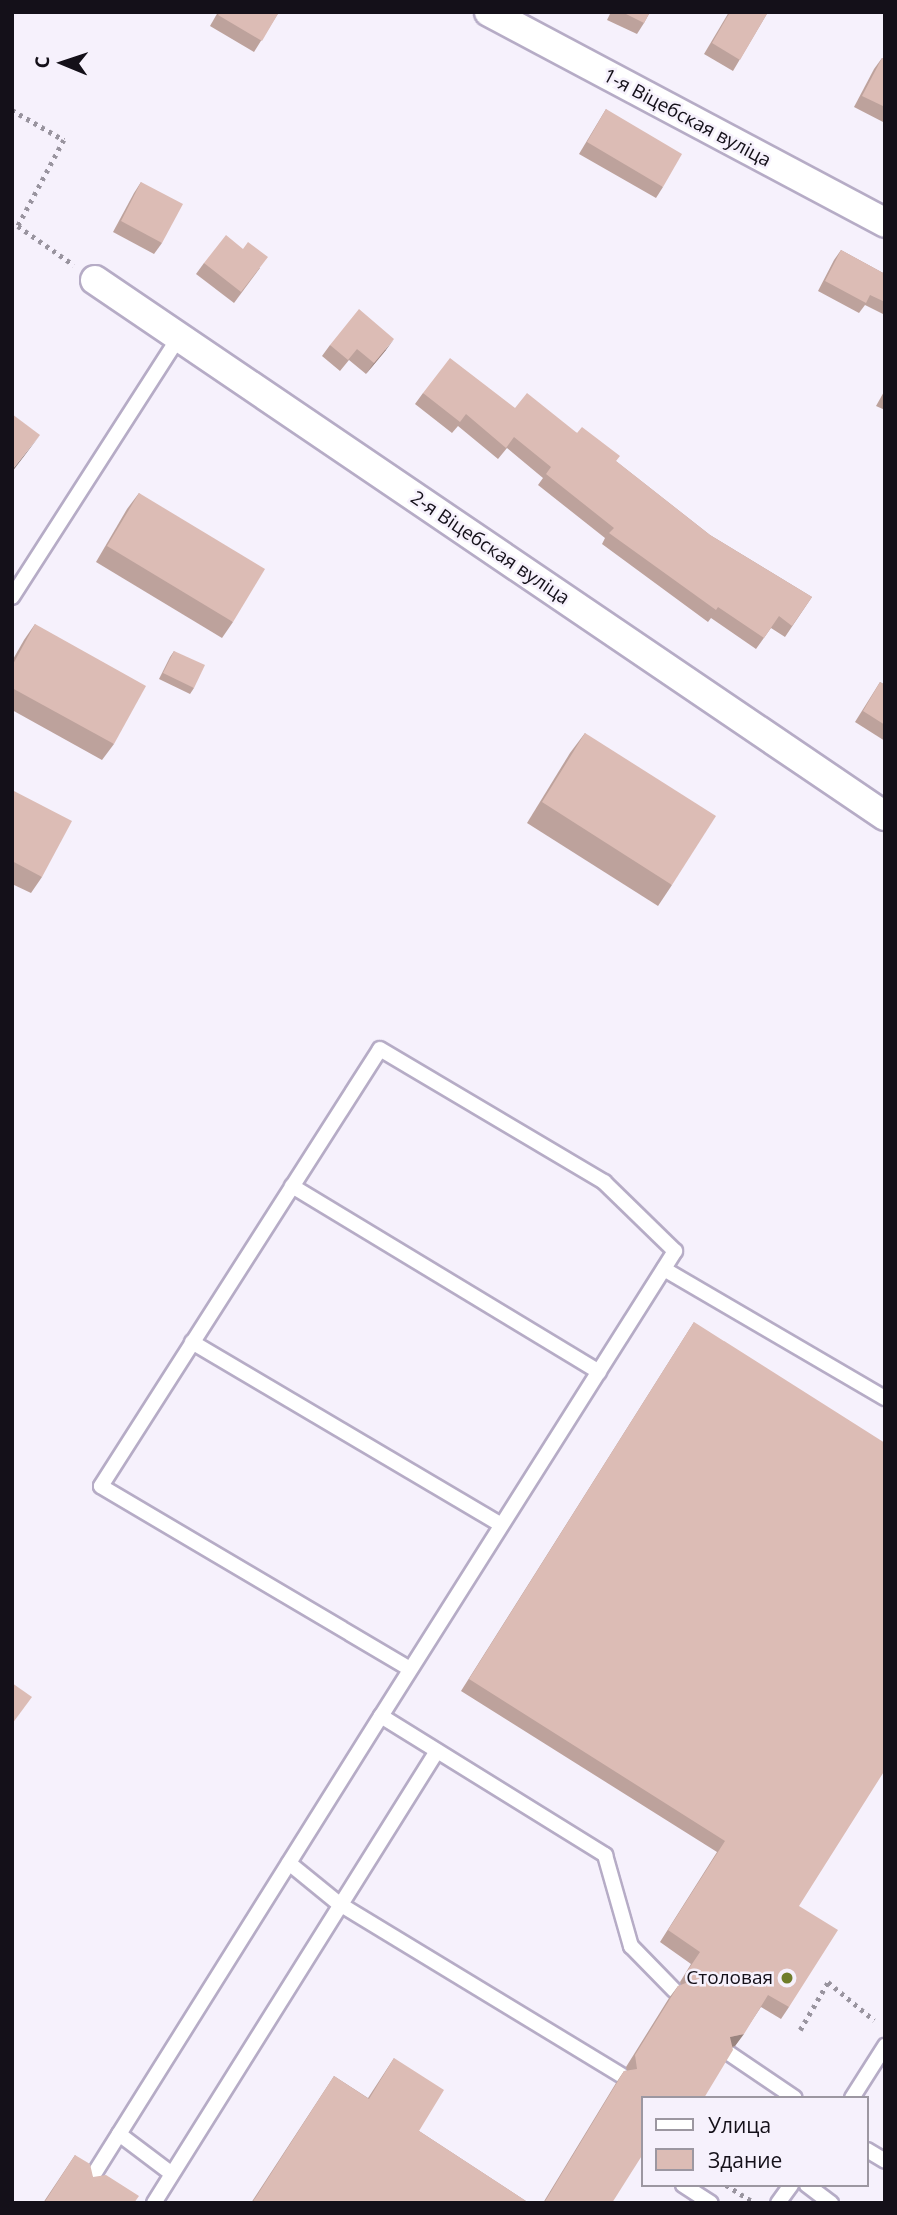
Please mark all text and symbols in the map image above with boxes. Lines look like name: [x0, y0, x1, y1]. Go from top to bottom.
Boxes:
north arrow: [28, 28, 98, 98]
text: С: [29, 56, 55, 69]
street label: 1-я Віцебская вуліца: [599, 64, 775, 172]
street label: 2-я Віцебская вуліца: [406, 486, 574, 610]
place label: Столовая: [686, 1967, 773, 1989]
marker: Столовая: [779, 1970, 795, 1986]
legend: [642, 2096, 869, 2187]
text: Улица: [708, 2111, 771, 2139]
text: Здание: [708, 2146, 782, 2174]

